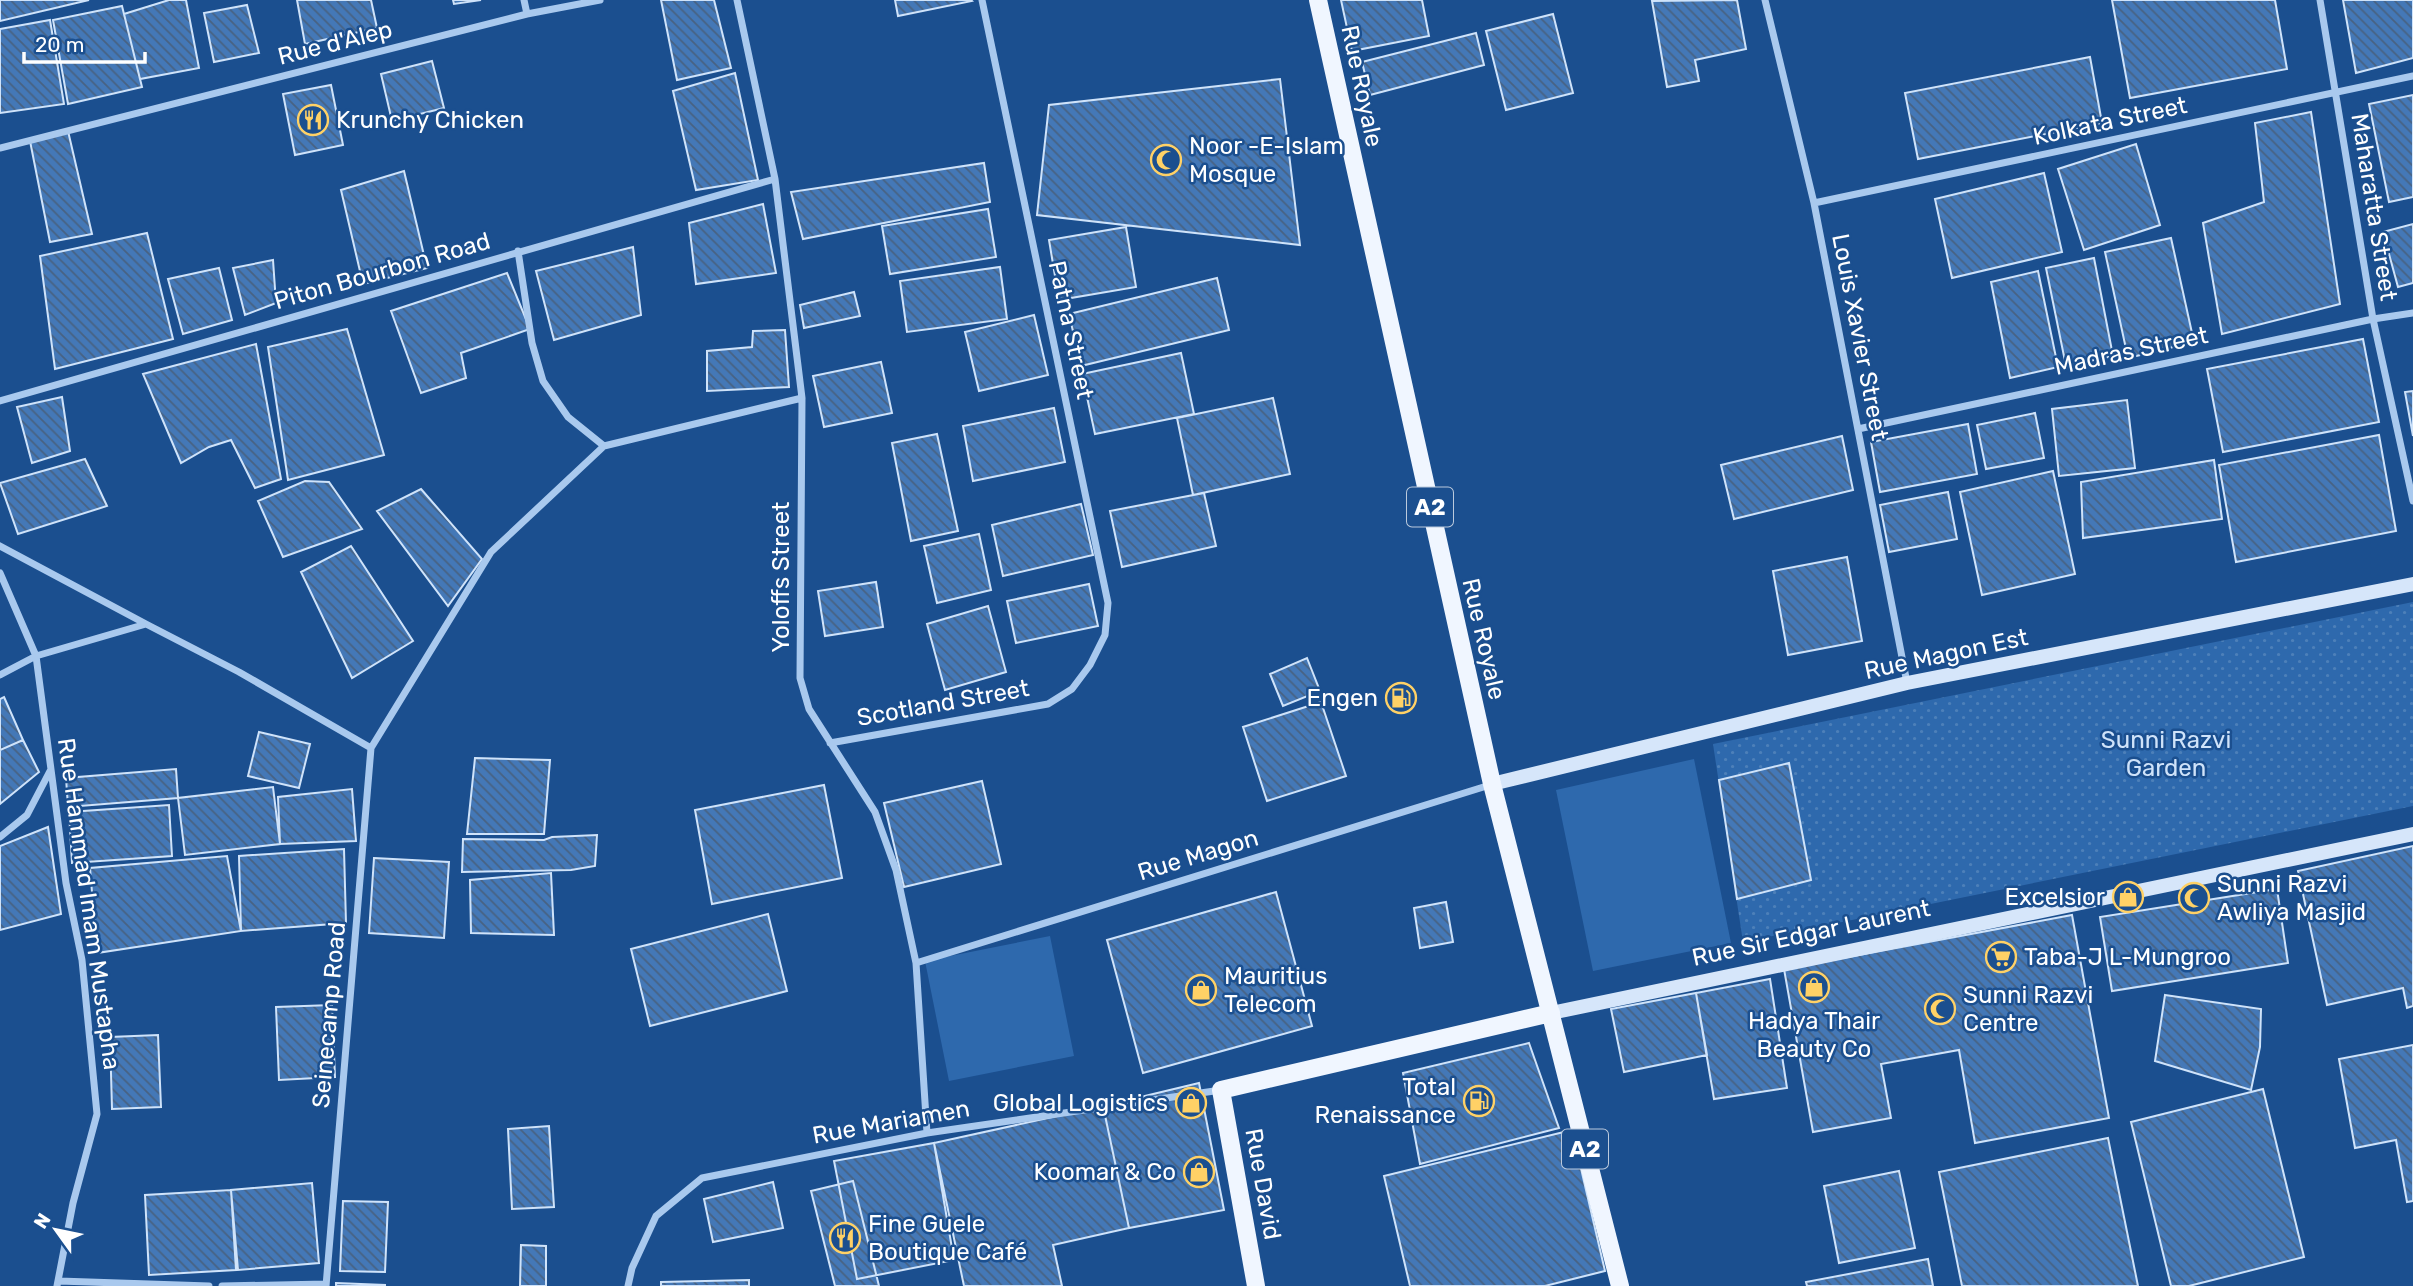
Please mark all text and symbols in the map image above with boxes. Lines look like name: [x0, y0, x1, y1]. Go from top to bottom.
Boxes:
street label: Rue d'Alep: [275, 15, 395, 71]
scale bar: [24, 21, 145, 65]
street label: Rue Royale: [1335, 23, 1389, 149]
text: 20 m: [35, 32, 84, 57]
street label: Kolkata Street: [2031, 91, 2189, 151]
restaurant icon: Krunchy Chicken: [296, 103, 330, 137]
place label: Krunchy Chicken: [336, 106, 524, 134]
street label: Maharatta Street: [2345, 111, 2403, 303]
place label: Noor -E-Islam Mosque: [1189, 132, 1344, 188]
mosque icon: Noor -E-Islam Mosque: [1149, 143, 1183, 177]
street label: Piton Bourbon Road: [271, 227, 493, 315]
street label: Louis Xavier Street: [1826, 231, 1894, 443]
street label: Patna Street: [1043, 258, 1099, 402]
street label: Madras Street: [2052, 321, 2210, 381]
road number: A2: [1407, 488, 1453, 526]
street label: Yoloffs Street: [767, 502, 795, 652]
street label: Rue Royale: [1456, 576, 1512, 702]
street label: Rue Magon Est: [1862, 623, 2030, 685]
street label: Scotland Street: [855, 674, 1031, 732]
fuel station icon: Engen: [1384, 681, 1418, 715]
place label: Engen: [1307, 684, 1378, 712]
park label: Sunni Razvi Garden: [2101, 726, 2231, 782]
street label: Rue Hammad Imam Mustapha: [52, 736, 126, 1072]
street label: Rue Magon: [1134, 823, 1262, 887]
place label: Sunni Razvi Awliya Masjid: [2217, 870, 2366, 926]
shop icon: Excelsior: [2111, 880, 2145, 914]
mosque icon: Sunni Razvi Awliya Masjid: [2177, 881, 2211, 915]
place label: Excelsior: [2004, 883, 2105, 911]
street label: Rue Sir Edgar Laurent: [1689, 894, 1933, 972]
street label: Seinecamp Road: [307, 921, 351, 1109]
supermarket icon: Taba-J L-Mungroo: [1984, 940, 2018, 974]
place label: Taba-J L-Mungroo: [2024, 943, 2231, 971]
place label: Mauritius Telecom: [1224, 962, 1328, 1018]
shop icon: Hadya Thair Beauty Co: [1797, 970, 1831, 1004]
shop icon: Mauritius Telecom: [1184, 973, 1218, 1007]
place label: Sunni Razvi Centre: [1963, 981, 2093, 1037]
mosque icon: Sunni Razvi Centre: [1923, 992, 1957, 1026]
place label: Hadya Thair Beauty Co: [1748, 1007, 1880, 1063]
place label: Total Renaissance: [1314, 1073, 1456, 1129]
fuel station icon: Total Renaissance: [1462, 1084, 1496, 1118]
shop icon: Global Logistics: [1174, 1086, 1208, 1120]
place label: Global Logistics: [993, 1089, 1168, 1117]
street label: Rue Mariamen: [810, 1094, 972, 1150]
street label: Rue David: [1239, 1126, 1287, 1242]
road number: A2: [1562, 1130, 1608, 1168]
shop icon: Koomar & Co: [1182, 1155, 1216, 1189]
place label: Koomar & Co: [1033, 1158, 1176, 1186]
north arrow: [21, 1195, 91, 1265]
text: N: [29, 1209, 56, 1233]
place label: Fine Guele Boutique Café: [868, 1210, 1027, 1266]
restaurant icon: Fine Guele Boutique Café: [828, 1221, 862, 1255]

